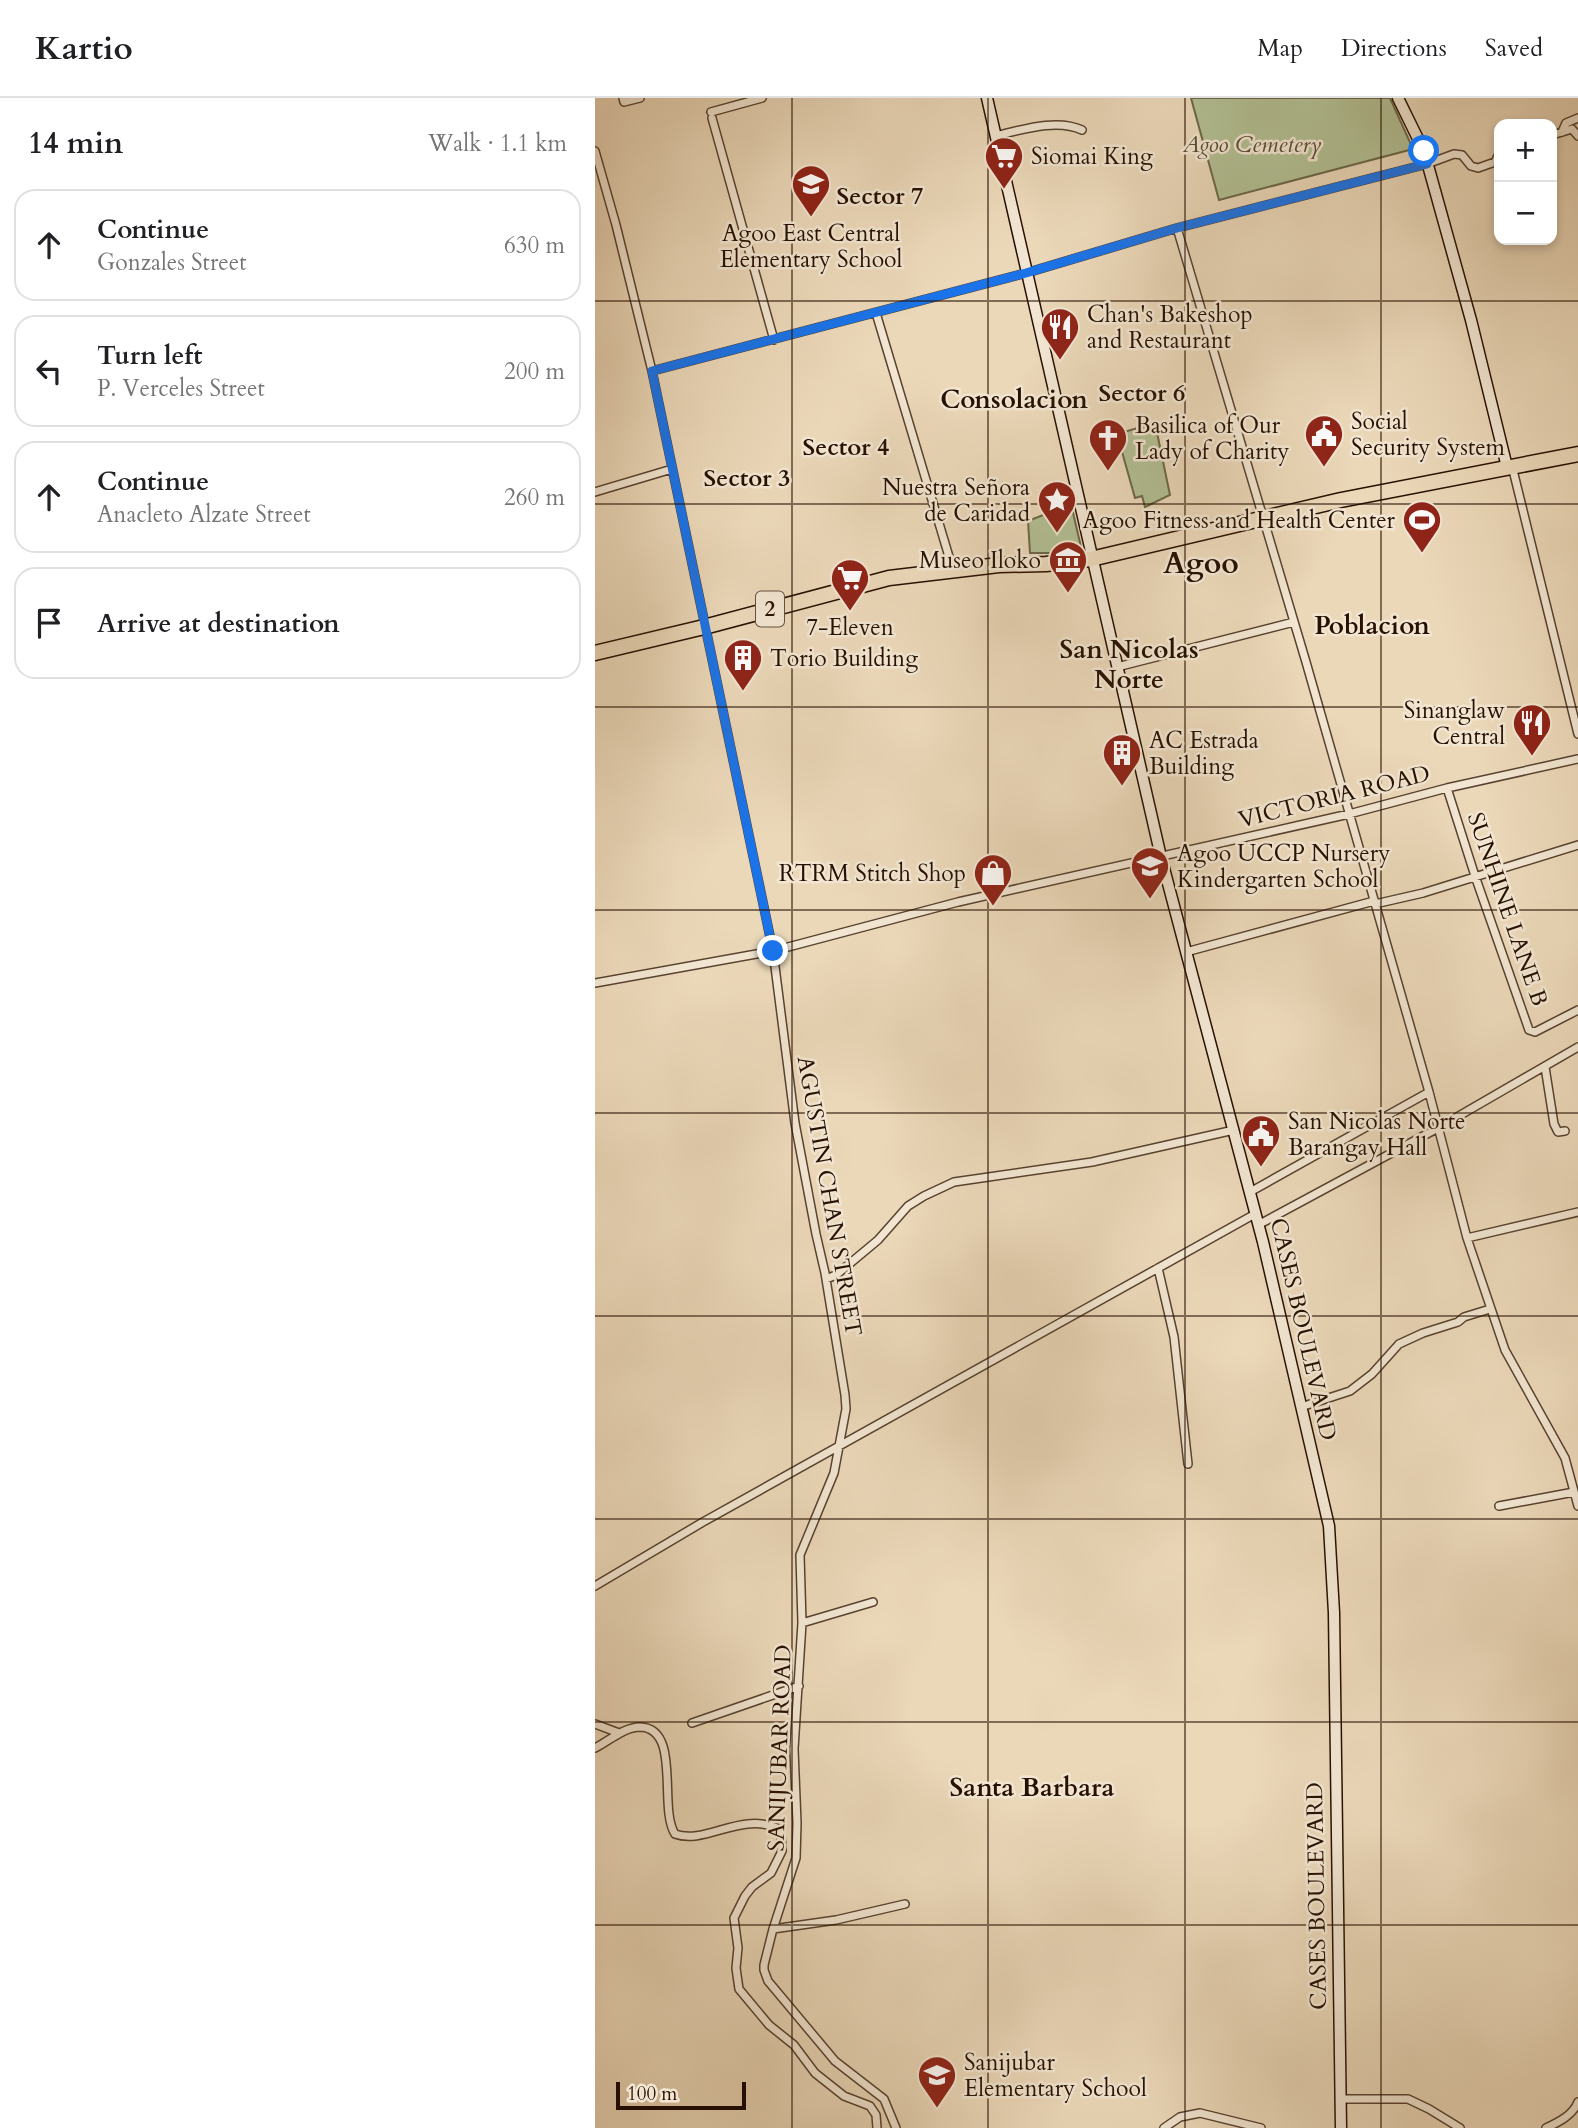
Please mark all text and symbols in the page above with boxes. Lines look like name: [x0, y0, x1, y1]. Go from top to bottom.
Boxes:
text: Kartio: [35, 26, 133, 71]
text: Map: [1257, 32, 1303, 65]
text: Directions: [1341, 32, 1447, 65]
text: Saved: [1485, 32, 1543, 65]
map controls: [1494, 119, 1557, 245]
button: +: [1494, 119, 1557, 182]
text: 14 min: [28, 123, 123, 164]
text: Walk · 1.1 km: [428, 128, 567, 159]
park label: Agoo Cemetery: [1182, 129, 1321, 160]
supermarket icon: Siomai King: [983, 135, 1025, 190]
route start: [1408, 135, 1439, 166]
place label: Siomai King: [1031, 141, 1153, 172]
school or university icon: Agoo East Central Elementary School: [790, 163, 832, 218]
district label: Sector 7: [837, 180, 923, 213]
button: −: [1494, 182, 1557, 245]
text: Continue: [97, 212, 209, 247]
place label: Agoo East Central Elementary School: [720, 218, 903, 275]
icon: ahead: [30, 226, 68, 264]
text: 630 m: [504, 230, 565, 261]
text: Gonzales Street: [97, 247, 246, 278]
place label: Chan's Bakeshop and Restaurant: [1087, 299, 1253, 356]
restaurant icon: Chan's Bakeshop and Restaurant: [1039, 306, 1081, 361]
text: Turn left: [97, 338, 202, 373]
icon: left: [30, 352, 68, 390]
text: 200 m: [504, 356, 565, 387]
text: P. Verceles Street: [97, 373, 265, 404]
district label: Sector 6: [1099, 377, 1185, 410]
district label: Consolacion: [940, 382, 1088, 417]
place label: Social Security System: [1351, 406, 1506, 463]
place label: Basilica of Our Lady of Charity: [1135, 410, 1289, 467]
public building icon: Social Security System: [1303, 413, 1345, 468]
church icon: Basilica of Our Lady of Charity: [1087, 417, 1129, 472]
district label: Sector 4: [803, 431, 889, 464]
district label: Sector 3: [704, 462, 790, 495]
text: Continue: [97, 464, 209, 499]
place label: Nuestra Señora de Caridad: [882, 472, 1031, 529]
icon: ahead: [30, 478, 68, 516]
place icon: Nuestra Señora de Caridad: [1036, 479, 1078, 534]
text: 260 m: [504, 482, 565, 513]
text: Anacleto Alzate Street: [97, 499, 311, 530]
sports icon: Agoo Fitness and Health Center: [1401, 499, 1443, 554]
place label: Agoo Fitness and Health Center: [1083, 505, 1396, 536]
museum icon: Museo Iloko: [1047, 539, 1089, 594]
district label: Agoo: [1163, 543, 1239, 584]
place label: Museo Iloko: [919, 545, 1041, 576]
supermarket icon: 7-Eleven: [829, 557, 871, 612]
road number: 2: [756, 592, 784, 626]
icon: arrive: [30, 604, 68, 642]
text: Arrive at destination: [97, 606, 340, 641]
district label: Poblacion: [1314, 608, 1430, 643]
place label: 7-Eleven: [806, 612, 894, 643]
district label: San Nicolas Norte: [1059, 632, 1199, 697]
building icon: Torio Building: [722, 637, 764, 692]
place label: Torio Building: [770, 643, 918, 674]
place label: Sinanglaw Central: [1404, 695, 1506, 752]
restaurant icon: Sinanglaw Central: [1511, 702, 1553, 757]
place label: AC Estrada Building: [1149, 725, 1259, 782]
building icon: AC Estrada Building: [1101, 732, 1143, 787]
street label: VICTORIA ROAD: [1235, 758, 1433, 835]
street label: SUNHINE LANE B: [1460, 808, 1555, 1010]
place label: Agoo UCCP Nursery Kindergarten School: [1177, 838, 1390, 895]
school or university icon: Agoo UCCP Nursery Kindergarten School: [1129, 845, 1171, 900]
shop icon: RTRM Stitch Shop: [972, 852, 1014, 907]
place label: RTRM Stitch Shop: [779, 858, 966, 889]
route end: [757, 935, 788, 966]
street label: AGUSTIN CHAN STREET: [790, 1054, 869, 1339]
place label: San Nicolas Norte Barangay Hall: [1288, 1106, 1466, 1163]
public building icon: San Nicolas Norte Barangay Hall: [1240, 1113, 1282, 1168]
street label: CASES BOULEVARD: [1263, 1215, 1344, 1444]
street label: SANIJUBAR ROAD: [760, 1644, 799, 1852]
district label: Santa Barbara: [950, 1770, 1115, 1805]
street label: CASES BOULEVARD: [1299, 1782, 1334, 2010]
place label: Sanijubar Elementary School: [964, 2047, 1147, 2104]
school or university icon: Sanijubar Elementary School: [916, 2054, 958, 2109]
scale bar: [616, 2079, 745, 2111]
text: 100 m: [627, 2081, 677, 2107]

